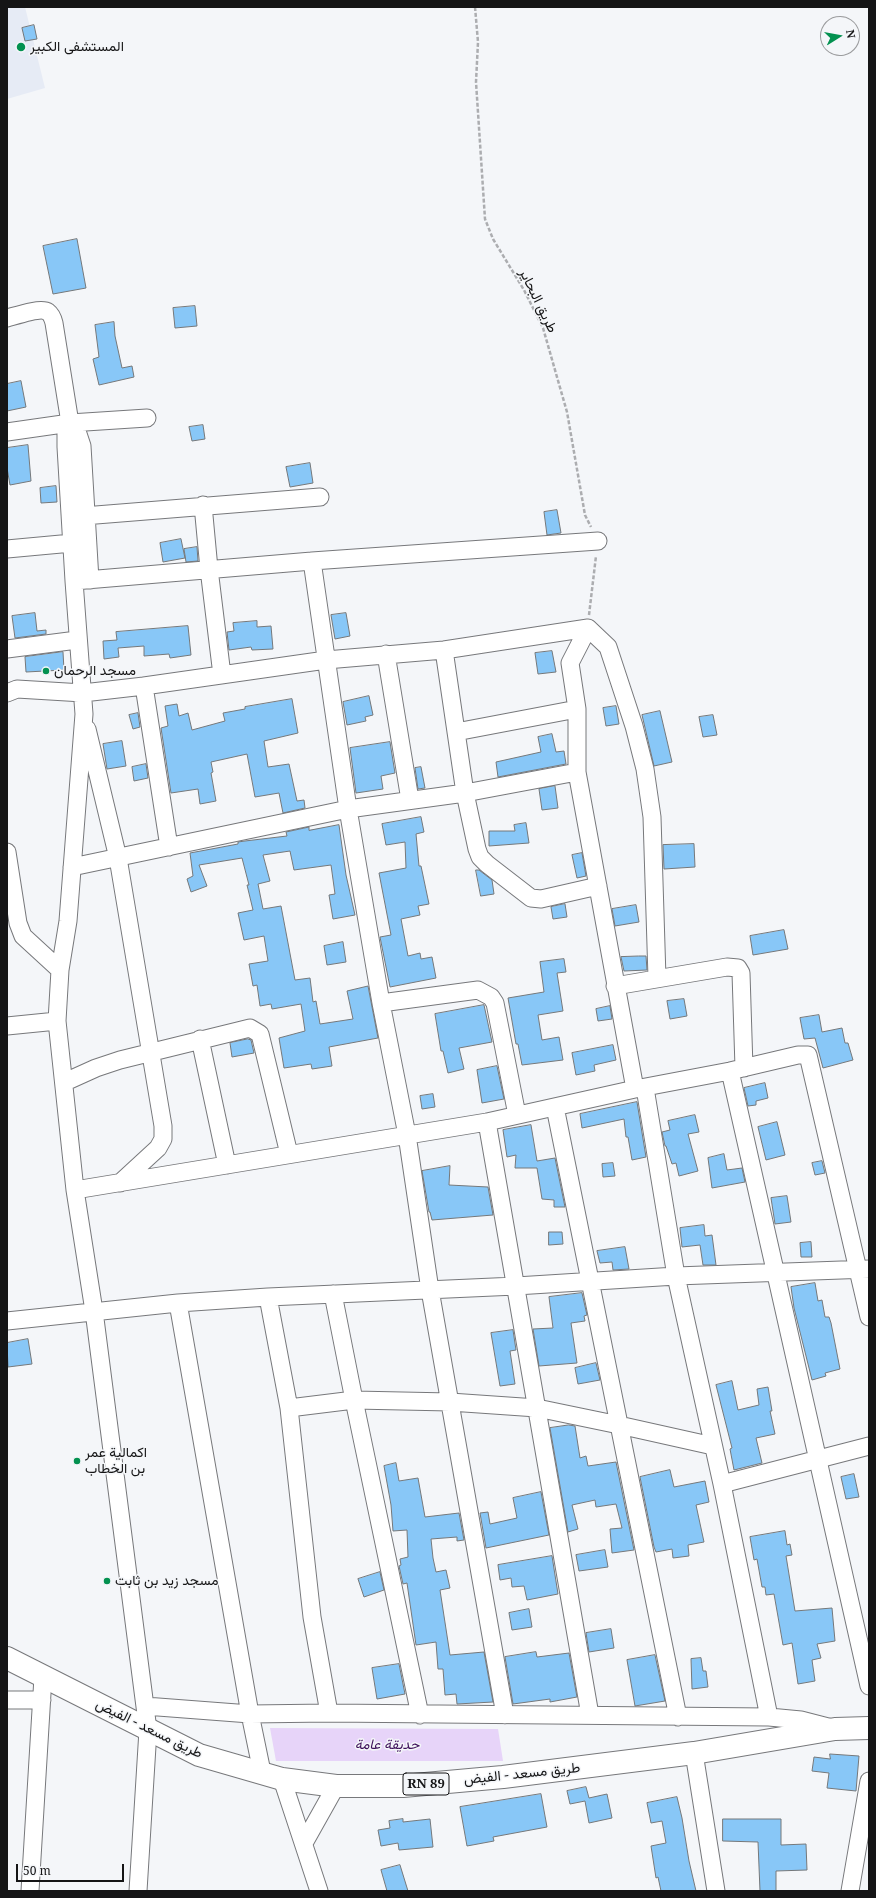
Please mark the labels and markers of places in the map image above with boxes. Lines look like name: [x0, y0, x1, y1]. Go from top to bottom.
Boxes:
place label: المستشفى الكبير: [30, 39, 124, 55]
marker: المستشفى الكبير: [15, 41, 27, 53]
place label: مسجد الرحمان: [54, 663, 136, 679]
marker: مسجد الرحمان: [41, 666, 51, 676]
place label: اكمالية عمر بن الخطاب: [85, 1445, 147, 1478]
marker: اكمالية عمر بن الخطاب: [72, 1456, 82, 1466]
place label: مسجد زيد بن ثابت: [115, 1573, 218, 1589]
marker: مسجد زيد بن ثابت: [102, 1576, 112, 1586]

